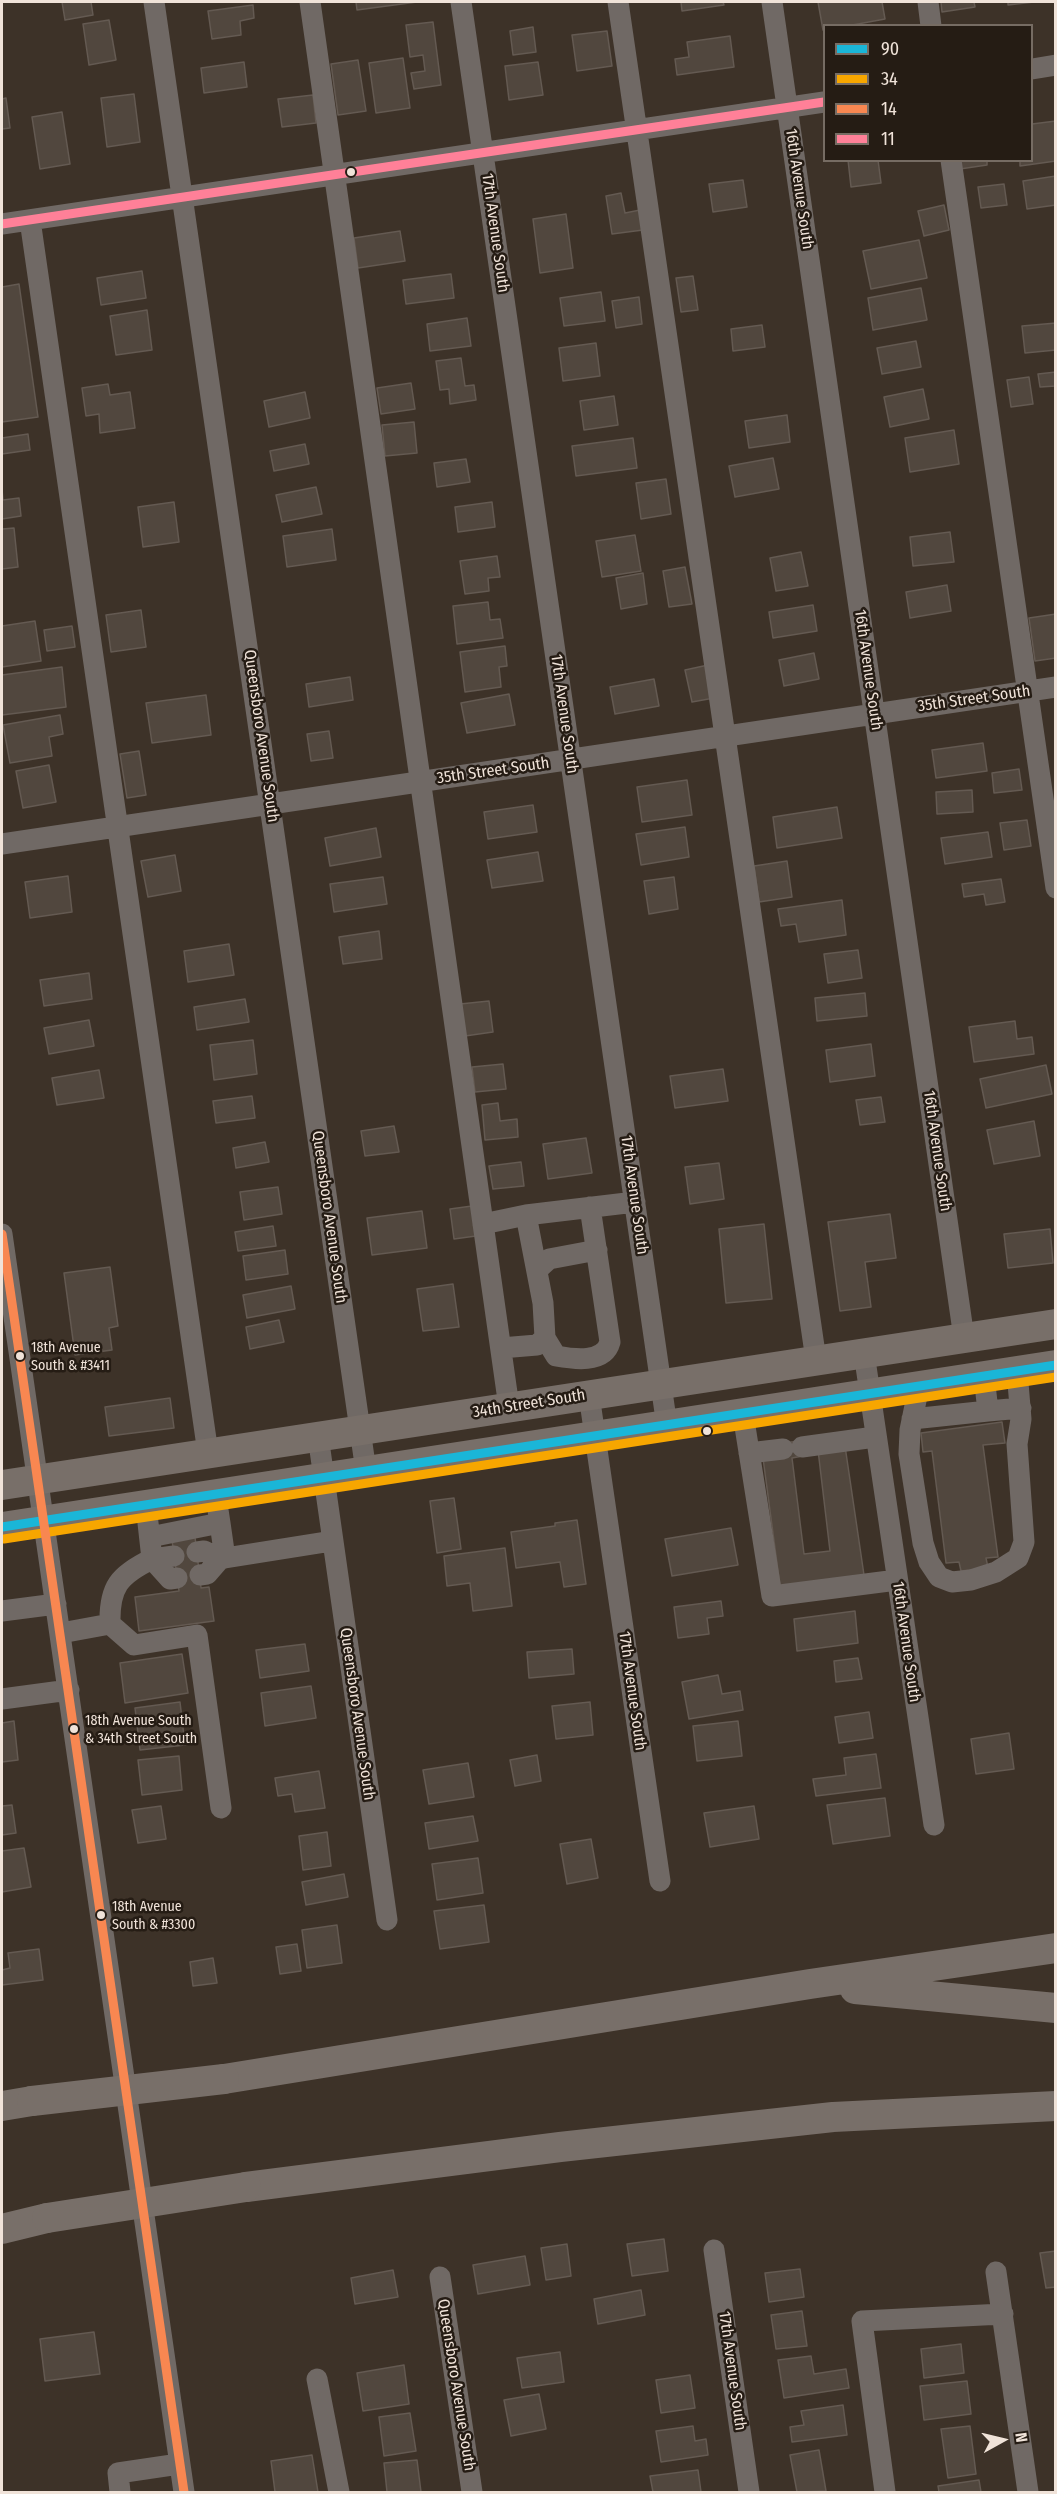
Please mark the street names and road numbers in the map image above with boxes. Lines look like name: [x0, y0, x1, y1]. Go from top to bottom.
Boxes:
street label: 16th Avenue South: [781, 127, 817, 251]
street label: 17th Avenue South: [477, 172, 513, 294]
street label: 16th Avenue South: [850, 608, 886, 732]
street label: Queensboro Avenue South: [239, 649, 283, 823]
street label: 17th Avenue South: [546, 653, 582, 775]
street label: 35th Street South: [917, 682, 1031, 716]
street label: 35th Street South: [436, 754, 550, 788]
street label: 16th Avenue South: [919, 1089, 955, 1213]
street label: Queensboro Avenue South: [307, 1130, 351, 1304]
street label: 17th Avenue South: [616, 1134, 652, 1256]
street label: 34th Street South: [471, 1386, 587, 1422]
street label: 16th Avenue South: [888, 1580, 924, 1704]
street label: Queensboro Avenue South: [335, 1627, 379, 1801]
street label: 17th Avenue South: [614, 1630, 650, 1752]
street label: Queensboro Avenue South: [433, 2298, 479, 2472]
street label: 17th Avenue South: [714, 2310, 750, 2432]

